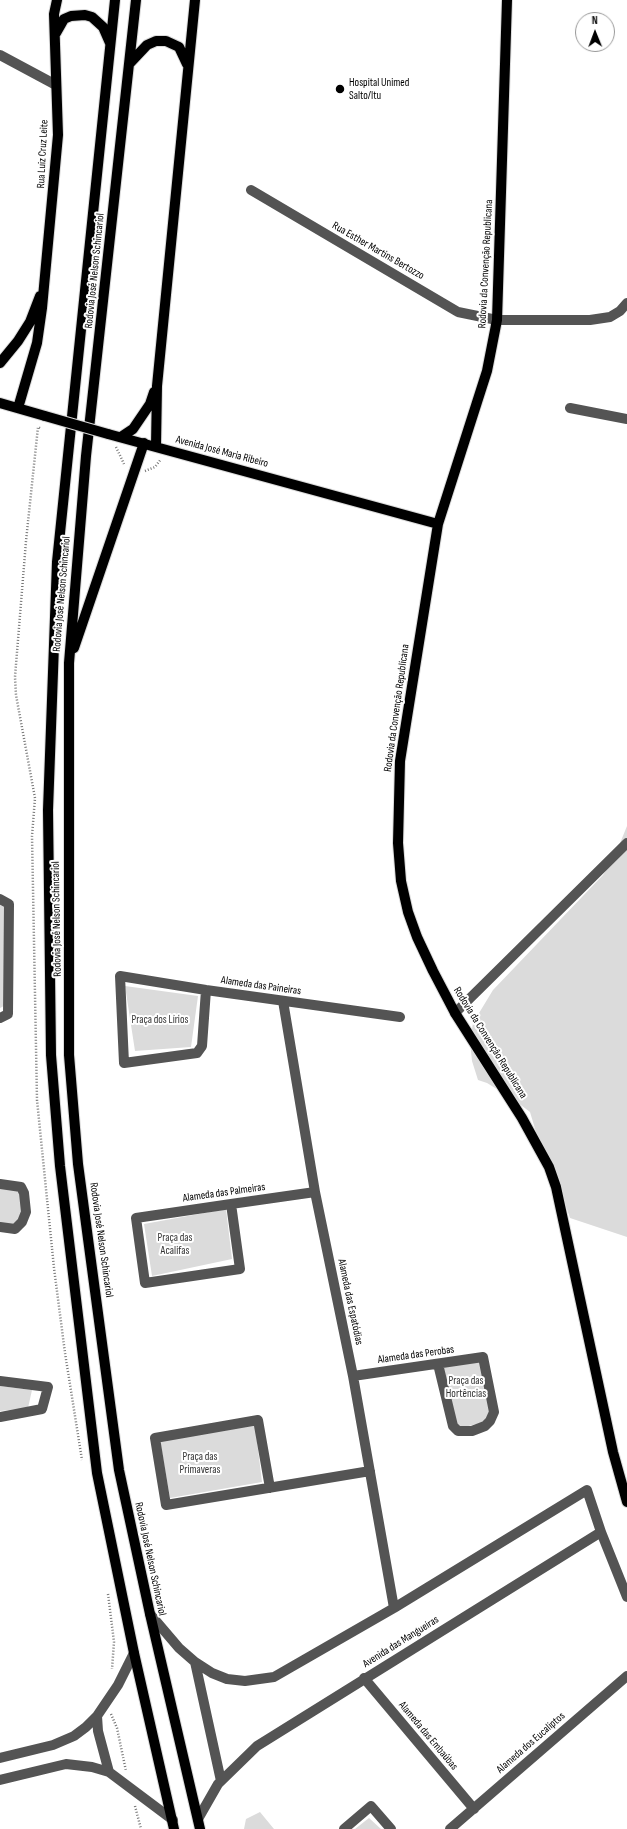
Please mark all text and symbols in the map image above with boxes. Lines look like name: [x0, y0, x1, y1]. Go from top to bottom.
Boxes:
north arrow: [575, 12, 615, 52]
text: N: [592, 14, 598, 27]
place label: Hospital Unimed Salto/Itu: [349, 76, 409, 102]
marker: Hospital Unimed Salto/Itu: [334, 83, 346, 95]
street label: Rua Luiz Cruz Leite: [35, 119, 51, 189]
street label: Rodovia da Convenção Republicana: [476, 199, 496, 329]
street label: Rodovia José Nelson Schincariol: [82, 213, 108, 329]
street label: Rua Esther Martins Bertozzo: [330, 219, 426, 283]
street label: Avenida José Maria Ribeiro: [174, 433, 270, 471]
street label: Rodovia José Nelson Schincariol: [50, 536, 74, 652]
street label: Rodovia da Convenção Republicana: [381, 643, 413, 773]
street label: Rodovia José Nelson Schincariol: [49, 861, 65, 977]
street label: Alameda das Paineiras: [220, 974, 302, 998]
street label: Rodovia da Convenção Republicana: [450, 985, 530, 1101]
park label: Praça dos Lírios: [132, 1013, 188, 1027]
street label: Alameda das Palmeiras: [182, 1181, 266, 1205]
street label: Rodovia José Nelson Schincariol: [86, 1182, 116, 1298]
park label: Praça das Acalifas: [158, 1231, 192, 1257]
street label: Alameda das Espatódias: [334, 1258, 366, 1346]
street label: Alameda das Perobas: [377, 1343, 455, 1367]
park label: Praça das Hortências: [446, 1374, 486, 1400]
park label: Praça das Primaveras: [180, 1450, 220, 1476]
street label: Rodovia José Nelson Schincariol: [132, 1501, 168, 1617]
street label: Avenida das Mangueiras: [361, 1613, 441, 1671]
street label: Alameda das Embaúbas: [395, 1699, 461, 1773]
street label: Alameda dos Eucaliptos: [494, 1710, 568, 1776]

